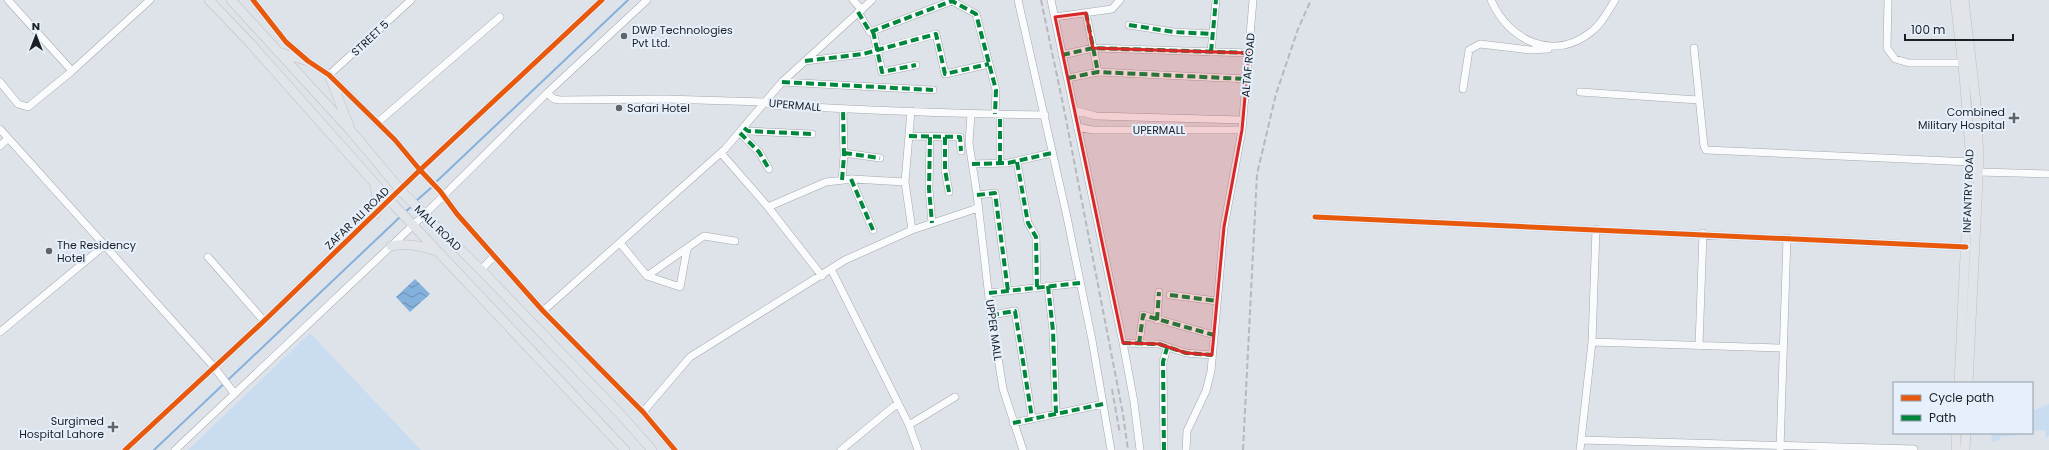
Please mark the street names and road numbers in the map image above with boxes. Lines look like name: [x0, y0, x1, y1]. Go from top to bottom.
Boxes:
street label: STREET 5: [348, 16, 392, 60]
street label: ALTAF ROAD: [1237, 32, 1259, 98]
street label: UPERMALL: [768, 95, 822, 115]
street label: UPERMALL: [1133, 122, 1186, 138]
street label: INFANTRY ROAD: [1959, 149, 1977, 233]
street label: ZAFAR ALI ROAD: [321, 183, 393, 253]
street label: MALL ROAD: [411, 201, 465, 255]
street label: UPPER MALL: [982, 298, 1006, 362]

